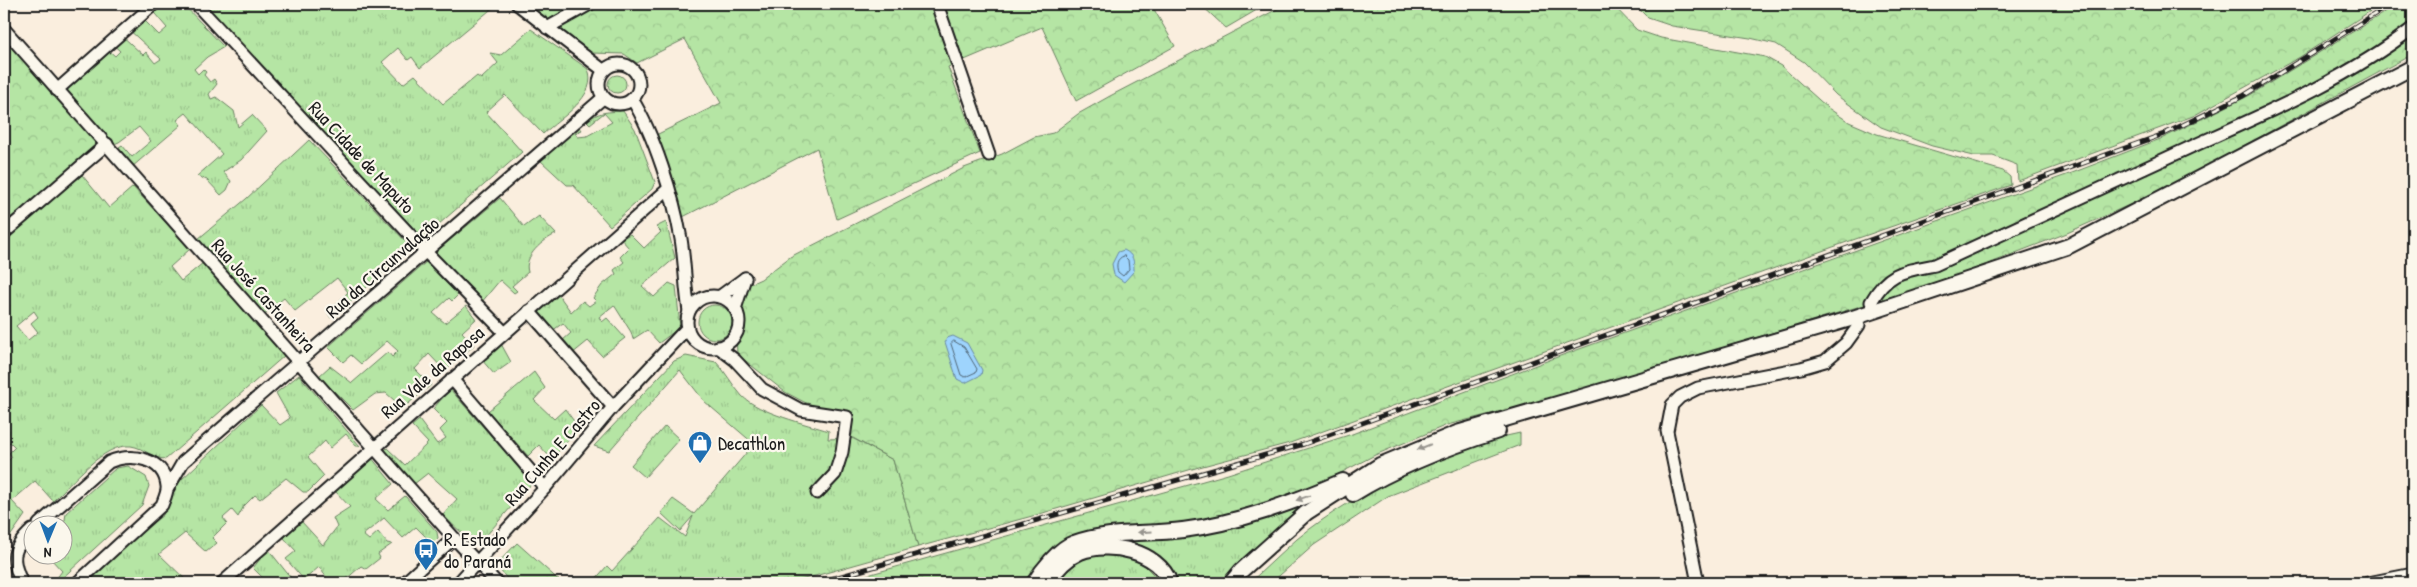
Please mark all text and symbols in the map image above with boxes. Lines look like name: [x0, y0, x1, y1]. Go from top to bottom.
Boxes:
street label: Rua Cidade de Maputo: [303, 95, 421, 219]
street label: Rua da Circunvalação: [320, 210, 445, 324]
street label: Rua José Castanheira: [206, 233, 322, 358]
street label: Rua Vale da Raposa: [375, 320, 490, 424]
street label: Rua Cunha E Castro: [498, 393, 606, 511]
shop icon: Decathlon: [687, 430, 713, 464]
place label: Decathlon: [718, 430, 785, 456]
one-way arrow: [1417, 443, 1431, 451]
one-way arrow: [1296, 495, 1311, 502]
north arrow: [22, 514, 72, 564]
place label: R. Estado do Paraná: [444, 526, 511, 574]
one-way arrow: [1137, 529, 1153, 537]
bus stop icon: R. Estado do Paraná: [413, 537, 439, 571]
text: N: [43, 544, 52, 563]

